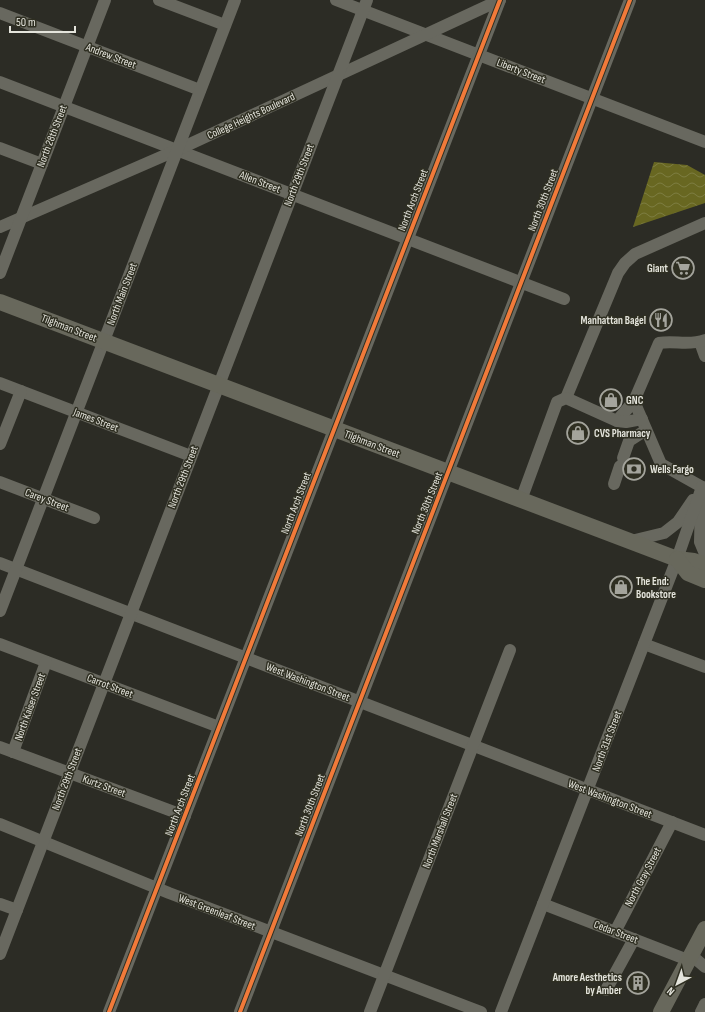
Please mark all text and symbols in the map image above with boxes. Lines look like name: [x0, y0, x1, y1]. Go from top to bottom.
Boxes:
scale bar: [10, 8, 75, 34]
text: 50 m: [16, 15, 36, 30]
street label: Andrew Street: [83, 40, 139, 72]
street label: Liberty Street: [495, 56, 548, 86]
street label: College Heights Boulevard: [205, 90, 297, 142]
street label: North 28th Street: [34, 102, 70, 169]
street label: North 29th Street: [281, 141, 317, 208]
street label: North 30th Street: [525, 166, 561, 233]
street label: North Arch Street: [395, 167, 431, 233]
street label: Allen Street: [237, 168, 283, 196]
supermarket icon: Giant: [670, 255, 696, 281]
street label: North Main Street: [104, 260, 140, 327]
place label: Giant: [647, 262, 668, 275]
restaurant icon: Manhattan Bagel: [648, 307, 674, 333]
street label: Tilghman Street: [39, 311, 99, 345]
place label: Manhattan Bagel: [581, 314, 646, 327]
shop icon: GNC: [598, 387, 624, 413]
place label: GNC: [626, 394, 644, 407]
street label: James Street: [71, 405, 121, 435]
shop icon: CVS Pharmacy: [565, 420, 591, 446]
street label: Tilghman Street: [342, 427, 402, 461]
place label: CVS Pharmacy: [594, 427, 651, 440]
street label: North 29th Street: [165, 443, 201, 510]
bank icon: Wells Fargo: [621, 456, 647, 482]
place label: Wells Fargo: [650, 463, 694, 476]
street label: North 30th Street: [409, 469, 446, 536]
street label: North Arch Street: [278, 470, 314, 536]
street label: Carey Street: [23, 486, 71, 515]
shop icon: The End: Bookstore: [608, 574, 634, 600]
place label: The End: Bookstore: [636, 575, 676, 601]
street label: West Washington Street: [264, 660, 352, 704]
street label: North Kaiser Street: [12, 671, 48, 743]
street label: Carrot Street: [85, 671, 136, 701]
street label: North 31st Street: [589, 708, 625, 773]
street label: North 29th Street: [49, 745, 85, 812]
street label: North 30th Street: [292, 771, 328, 838]
street label: Kurtz Street: [81, 772, 128, 800]
street label: North Arch Street: [162, 772, 198, 838]
street label: West Washington Street: [566, 777, 654, 821]
street label: North Marshall Street: [420, 791, 460, 870]
street label: North Gray Street: [622, 845, 664, 909]
street label: West Greenleaf Street: [177, 891, 258, 933]
street label: Cedar Street: [592, 918, 641, 947]
north arrow: [657, 964, 697, 1004]
building icon: Amore Aesthetics by Amber: [625, 970, 651, 996]
place label: Amore Aesthetics by Amber: [552, 971, 623, 997]
text: N: [664, 984, 677, 998]

